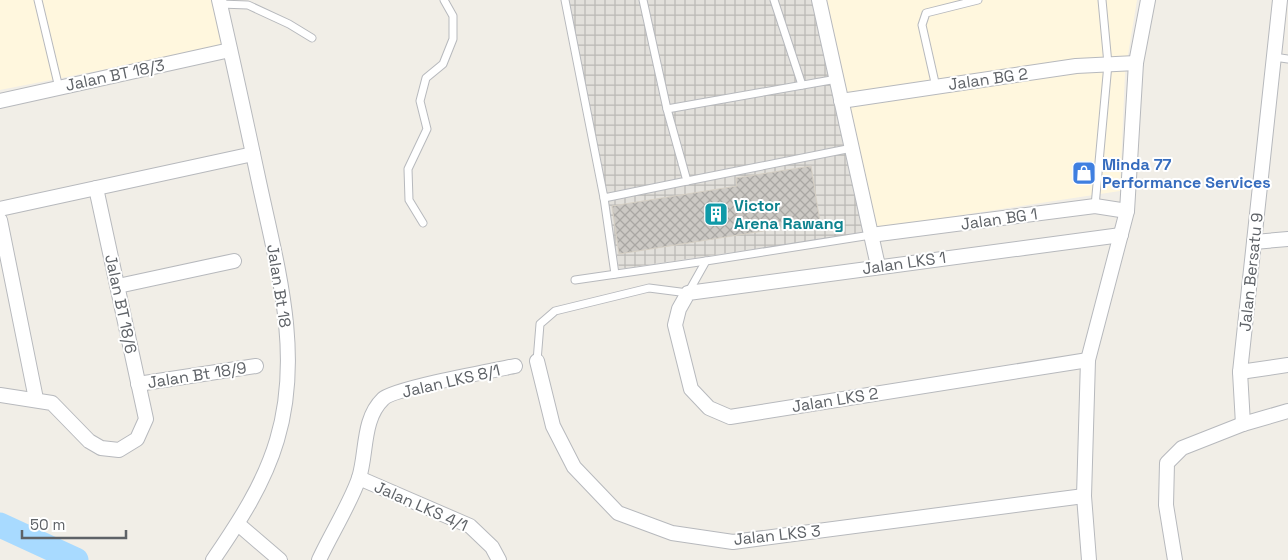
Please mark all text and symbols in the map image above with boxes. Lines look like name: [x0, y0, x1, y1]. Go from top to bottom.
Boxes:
street label: Jalan BT 18/3: [63, 54, 167, 96]
street label: Jalan BG 2: [947, 63, 1029, 95]
place label: Minda 77 Performance Services: [1102, 154, 1271, 193]
shop icon: Minda 77 Performance Services: [1071, 160, 1097, 186]
place label: Victor Arena Rawang: [734, 195, 844, 234]
building icon: Victor Arena Rawang: [703, 201, 729, 227]
street label: Jalan BG 1: [959, 203, 1039, 235]
street label: Jalan Bersatu 9: [1234, 212, 1268, 332]
street label: Jalan Bt 18: [262, 243, 296, 329]
street label: Jalan LKS 1: [861, 247, 947, 279]
street label: Jalan BT 18/6: [100, 252, 142, 356]
street label: Jalan Bt 18/9: [146, 357, 248, 393]
street label: Jalan LKS 8/1: [400, 359, 502, 403]
street label: Jalan LKS 2: [790, 383, 880, 417]
street label: Jalan LKS 4/1: [371, 476, 471, 536]
scale bar: [22, 508, 126, 540]
text: 50 m: [30, 515, 65, 534]
street label: Jalan LKS 3: [732, 520, 822, 550]

